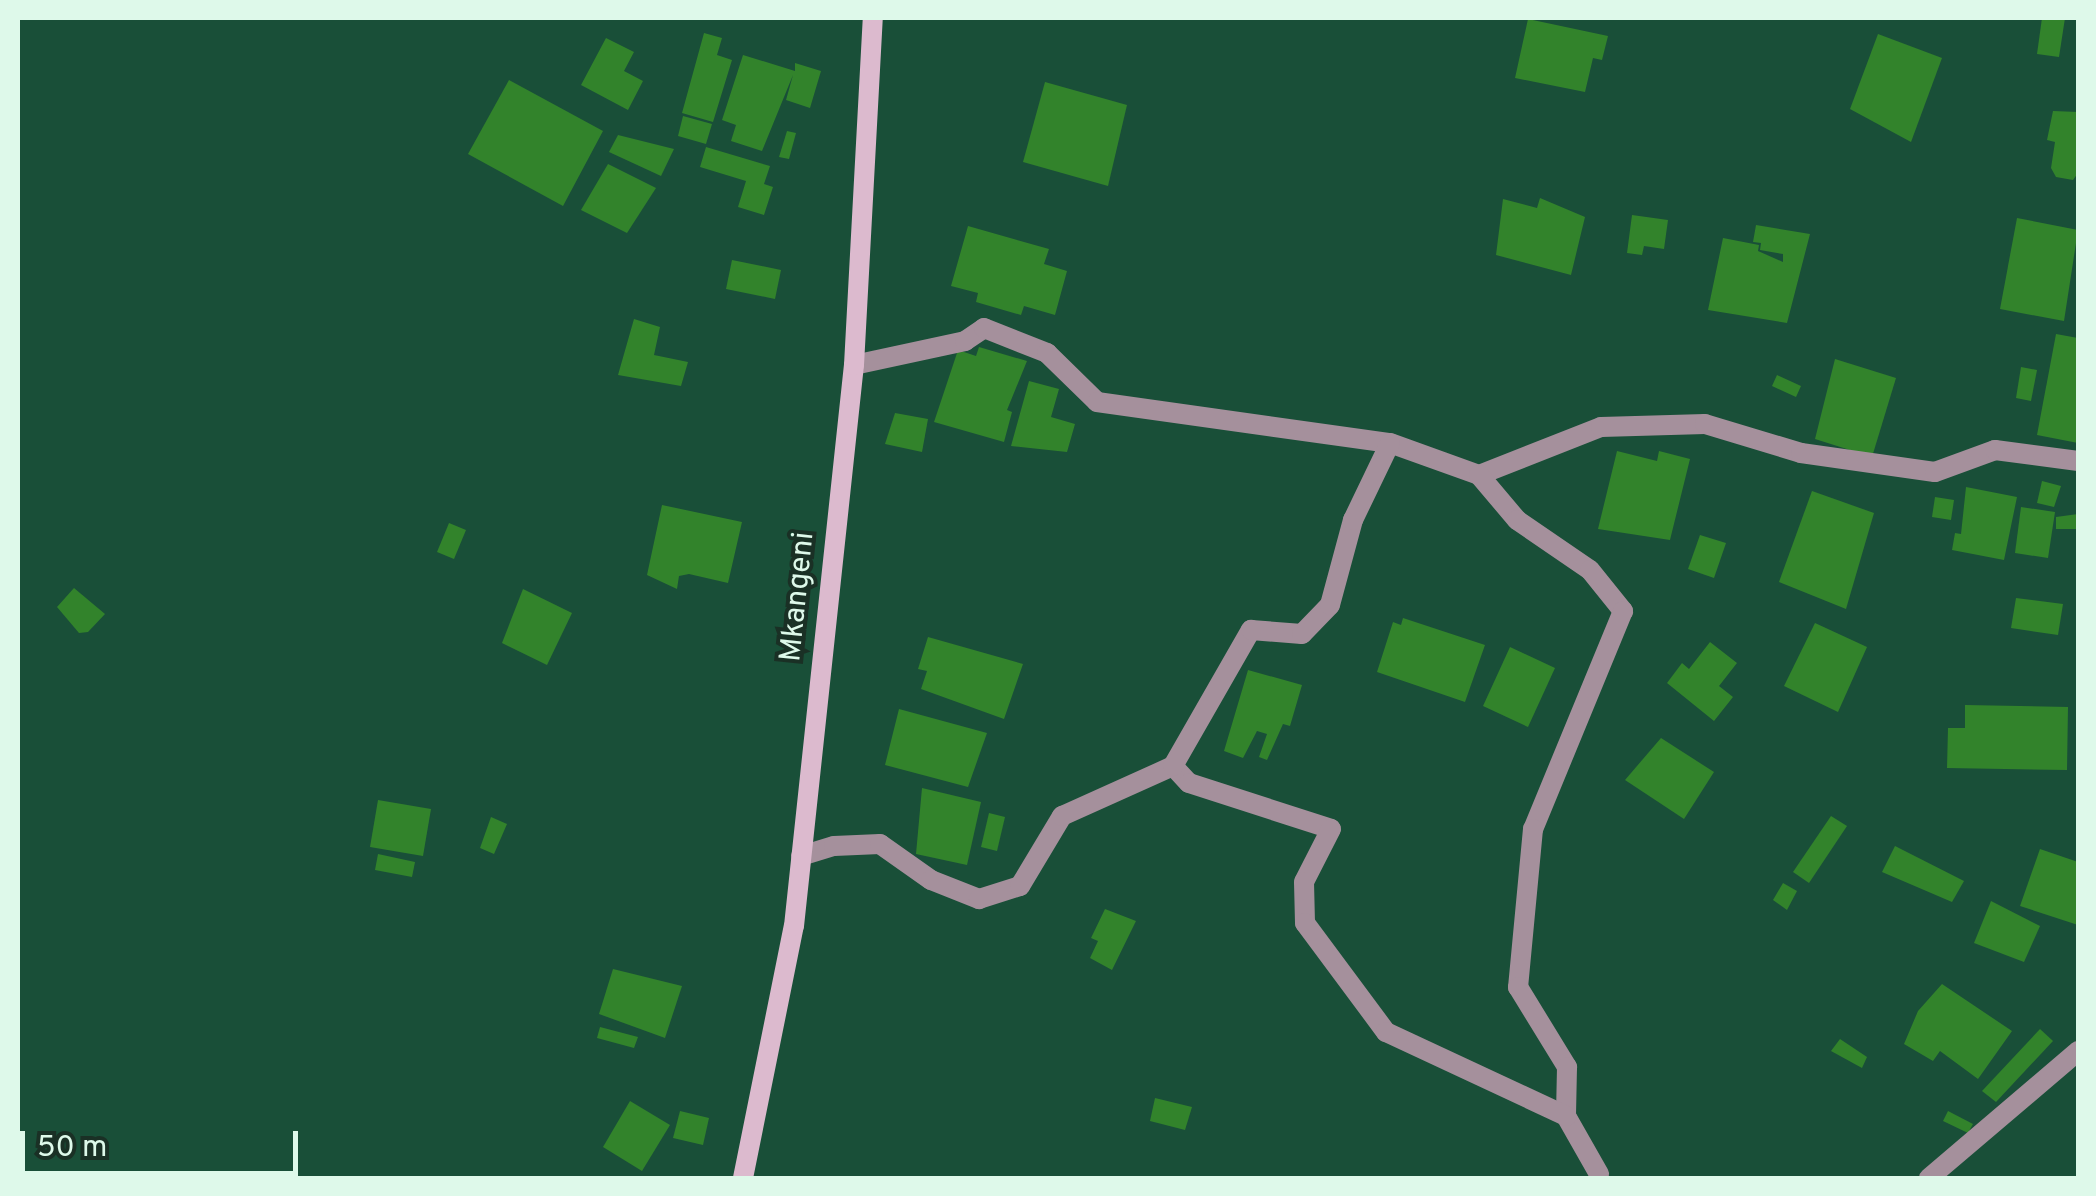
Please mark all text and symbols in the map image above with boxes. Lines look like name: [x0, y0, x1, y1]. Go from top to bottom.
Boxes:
street label: Mkangeni: [774, 530, 824, 664]
scale bar: [25, 1111, 302, 1173]
text: 50 m: [37, 1130, 107, 1167]

